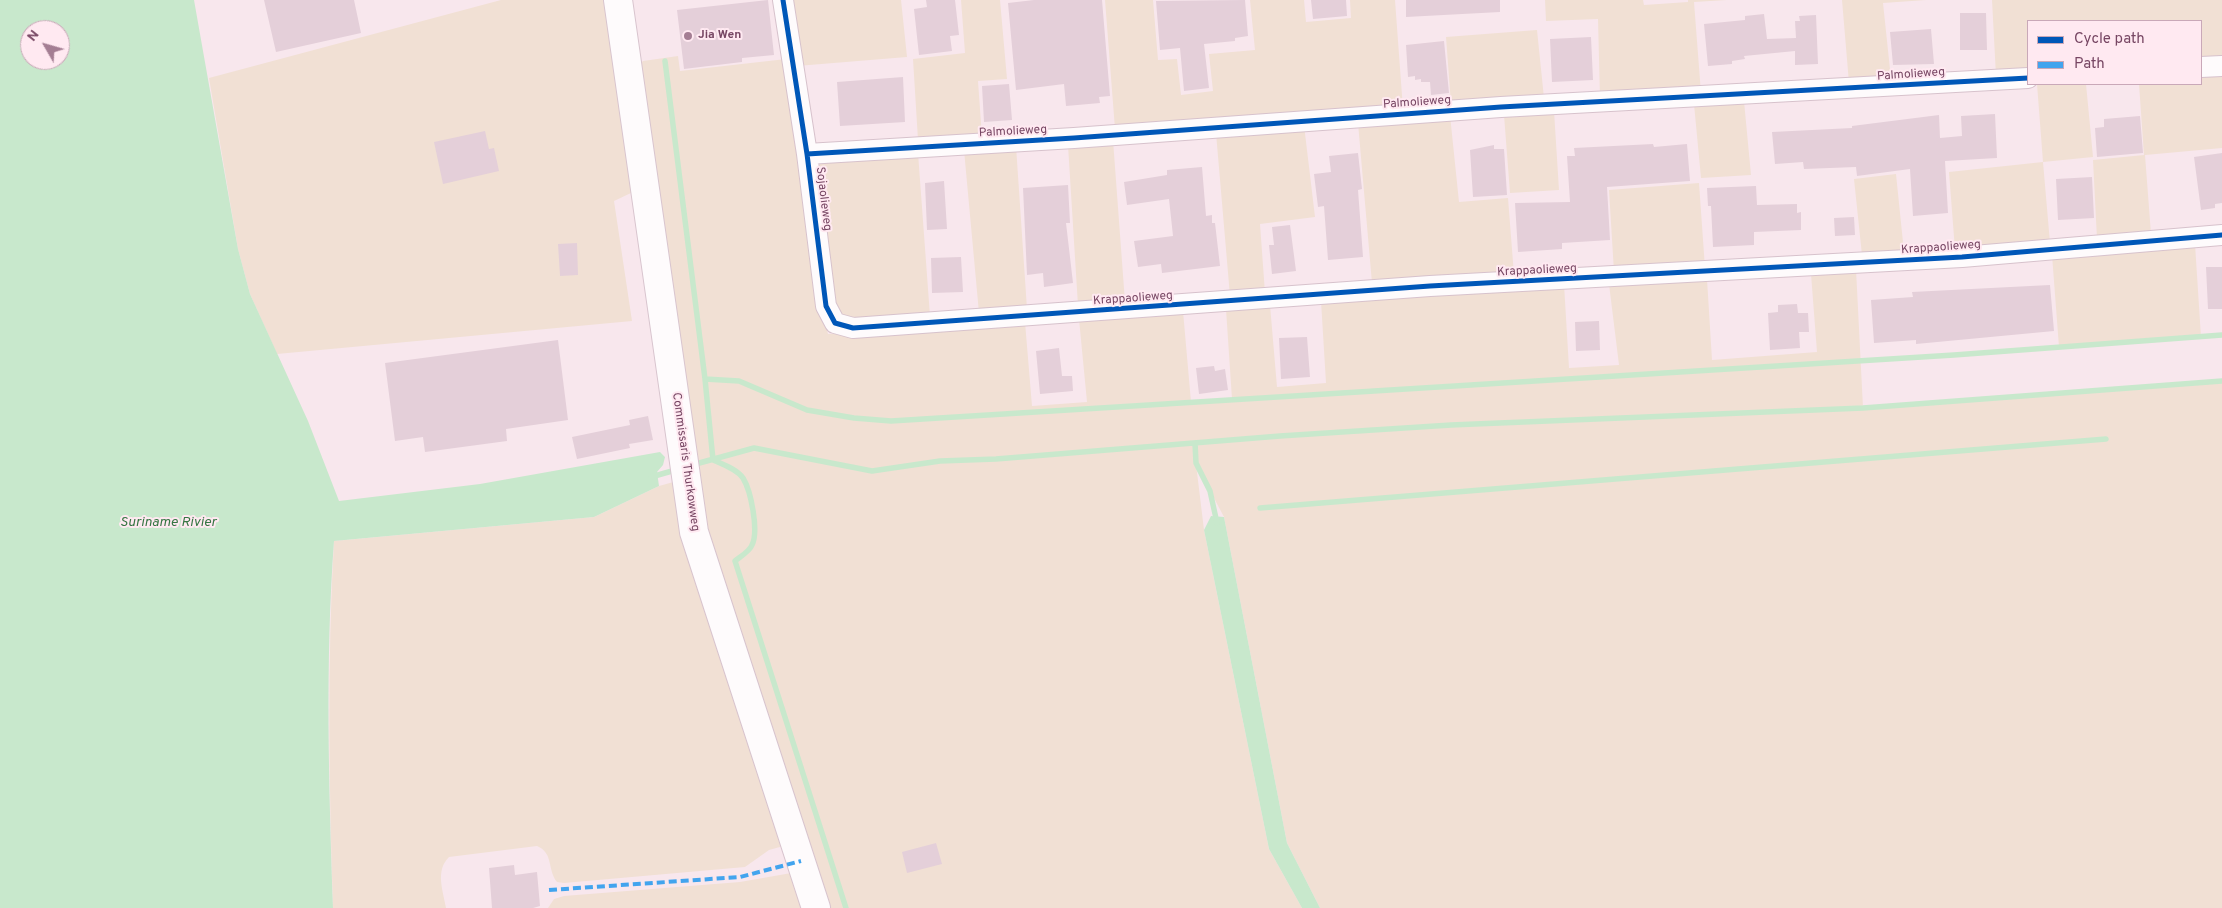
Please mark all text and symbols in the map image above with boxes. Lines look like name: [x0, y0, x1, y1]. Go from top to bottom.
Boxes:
north arrow: [20, 20, 70, 70]
legend: [2027, 20, 2202, 85]
text: N: [24, 27, 43, 45]
place label: Jia Wen: [698, 29, 741, 43]
marker: Jia Wen: [682, 30, 694, 42]
text: Cycle path: [2074, 30, 2145, 49]
text: Path: [2074, 55, 2105, 74]
street label: Palmolieweg: [1876, 65, 1946, 85]
street label: Palmolieweg: [1382, 93, 1452, 113]
street label: Palmolieweg: [979, 123, 1047, 141]
street label: Sojaolieweg: [812, 166, 834, 232]
street label: Krappaolieweg: [1901, 238, 1981, 258]
street label: Krappaolieweg: [1497, 262, 1577, 280]
street label: Krappaolieweg: [1093, 289, 1173, 309]
street label: Commissaris Thurkowweg: [668, 392, 702, 532]
water label: Suriname Rivier: [120, 515, 216, 531]

